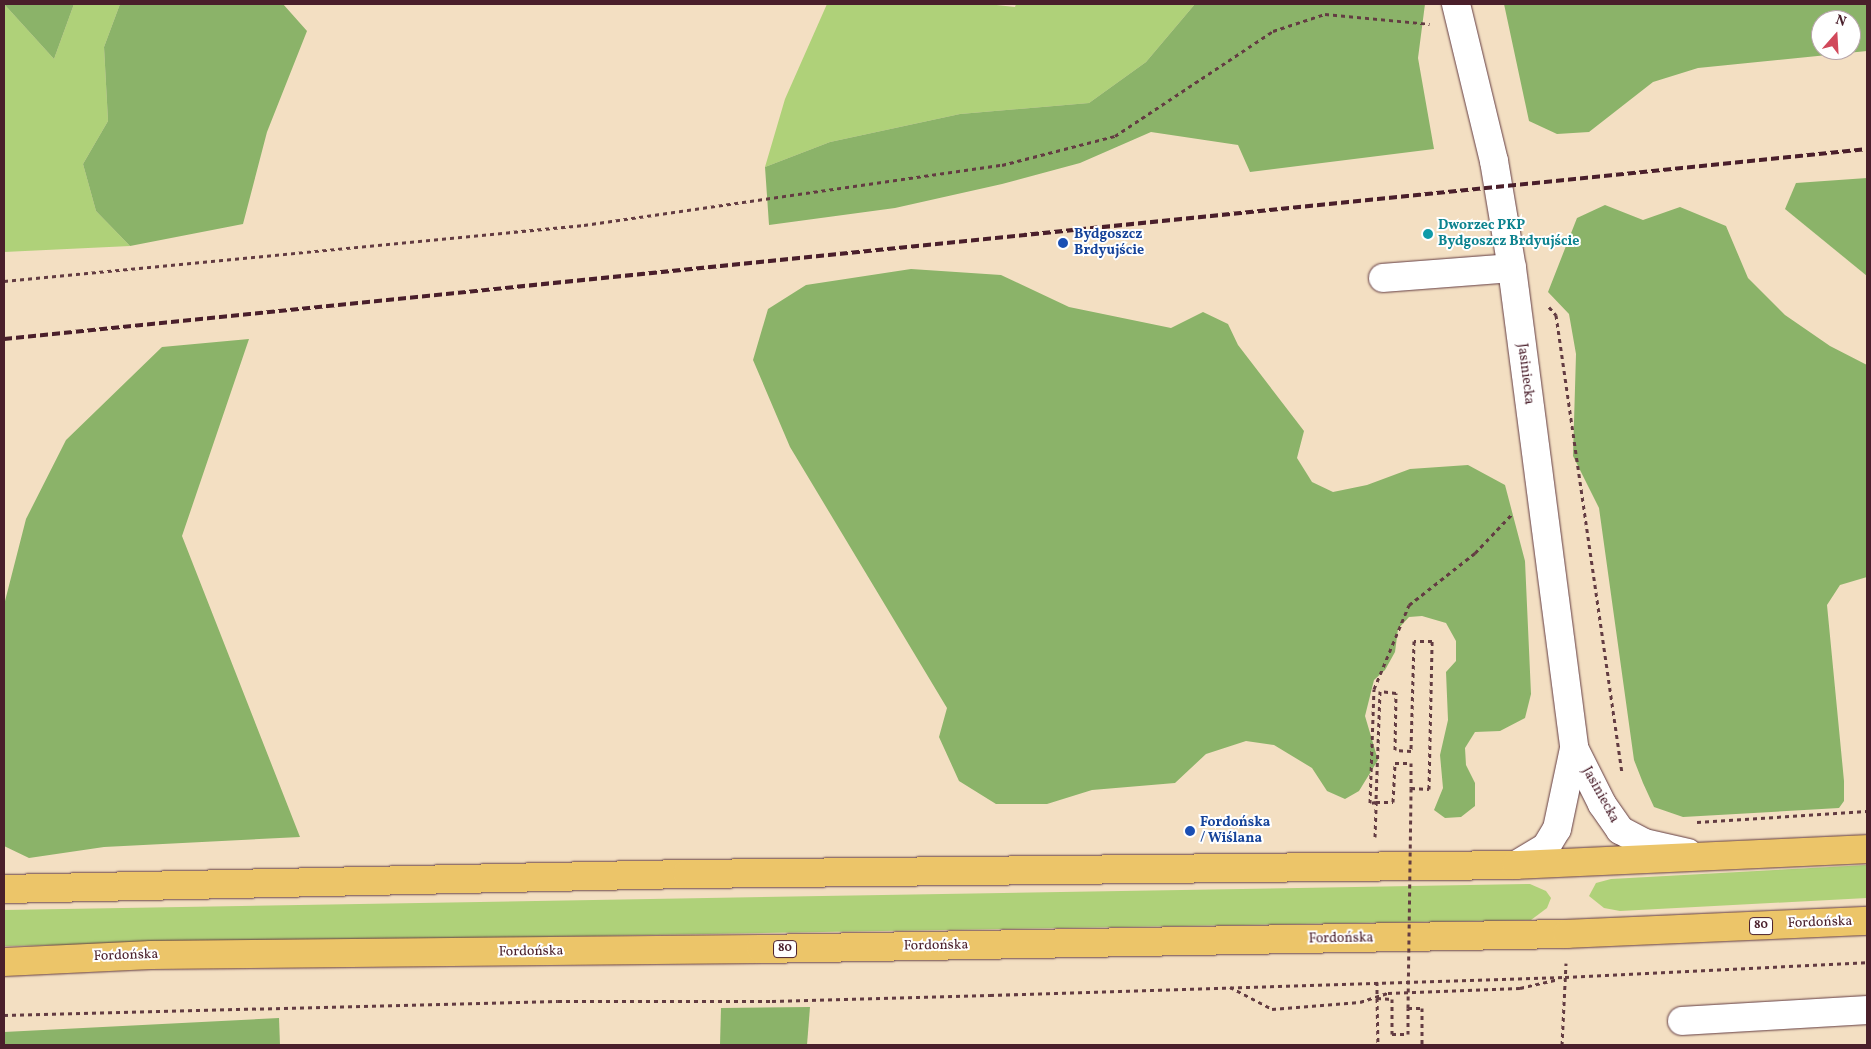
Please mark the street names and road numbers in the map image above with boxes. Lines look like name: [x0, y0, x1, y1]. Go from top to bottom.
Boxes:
street label: Jasiniecka: [1513, 342, 1537, 406]
street label: Jasiniecka: [1578, 764, 1622, 826]
street label: Fordońska: [1787, 913, 1853, 933]
road number: 80: [1748, 916, 1774, 936]
street label: Fordońska: [1308, 930, 1374, 948]
street label: Fordońska: [903, 937, 969, 955]
road number: 80: [772, 940, 798, 959]
street label: Fordońska: [498, 943, 564, 961]
street label: Fordońska: [93, 946, 159, 966]

